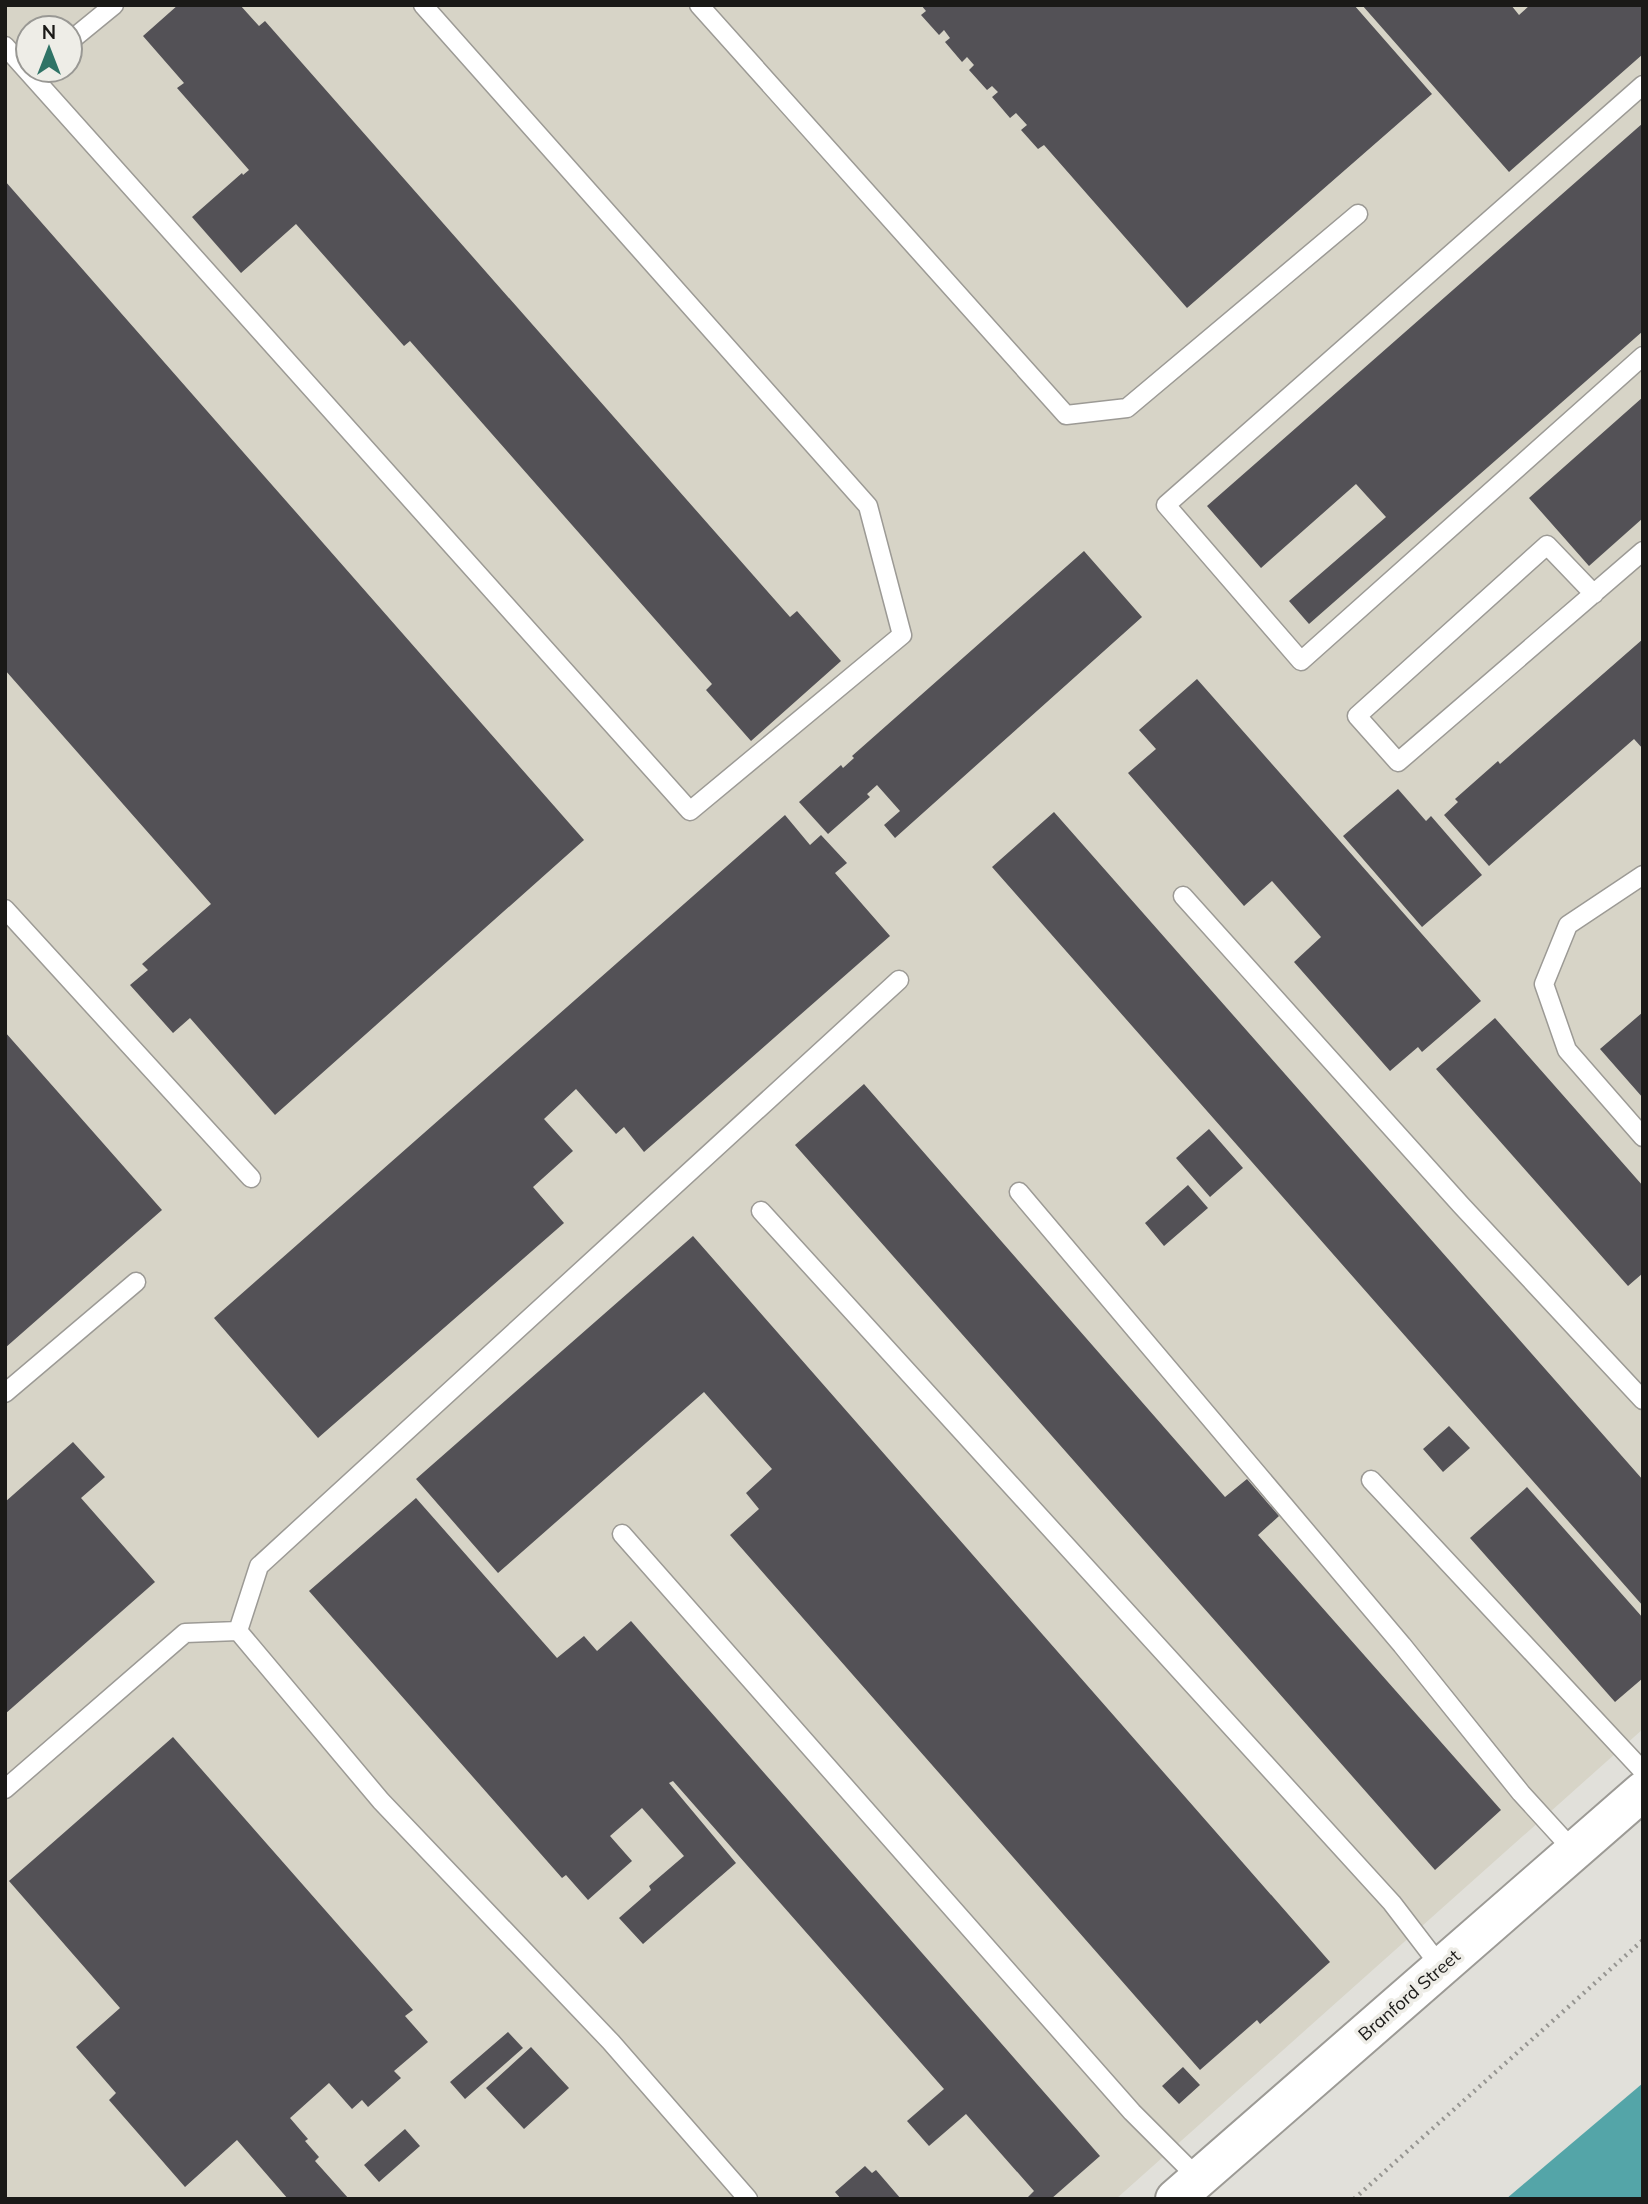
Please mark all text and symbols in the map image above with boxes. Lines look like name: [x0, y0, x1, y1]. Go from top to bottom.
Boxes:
north arrow: [14, 14, 84, 84]
text: N: [42, 20, 56, 44]
street label: Branford Street: [1353, 1944, 1465, 2046]

